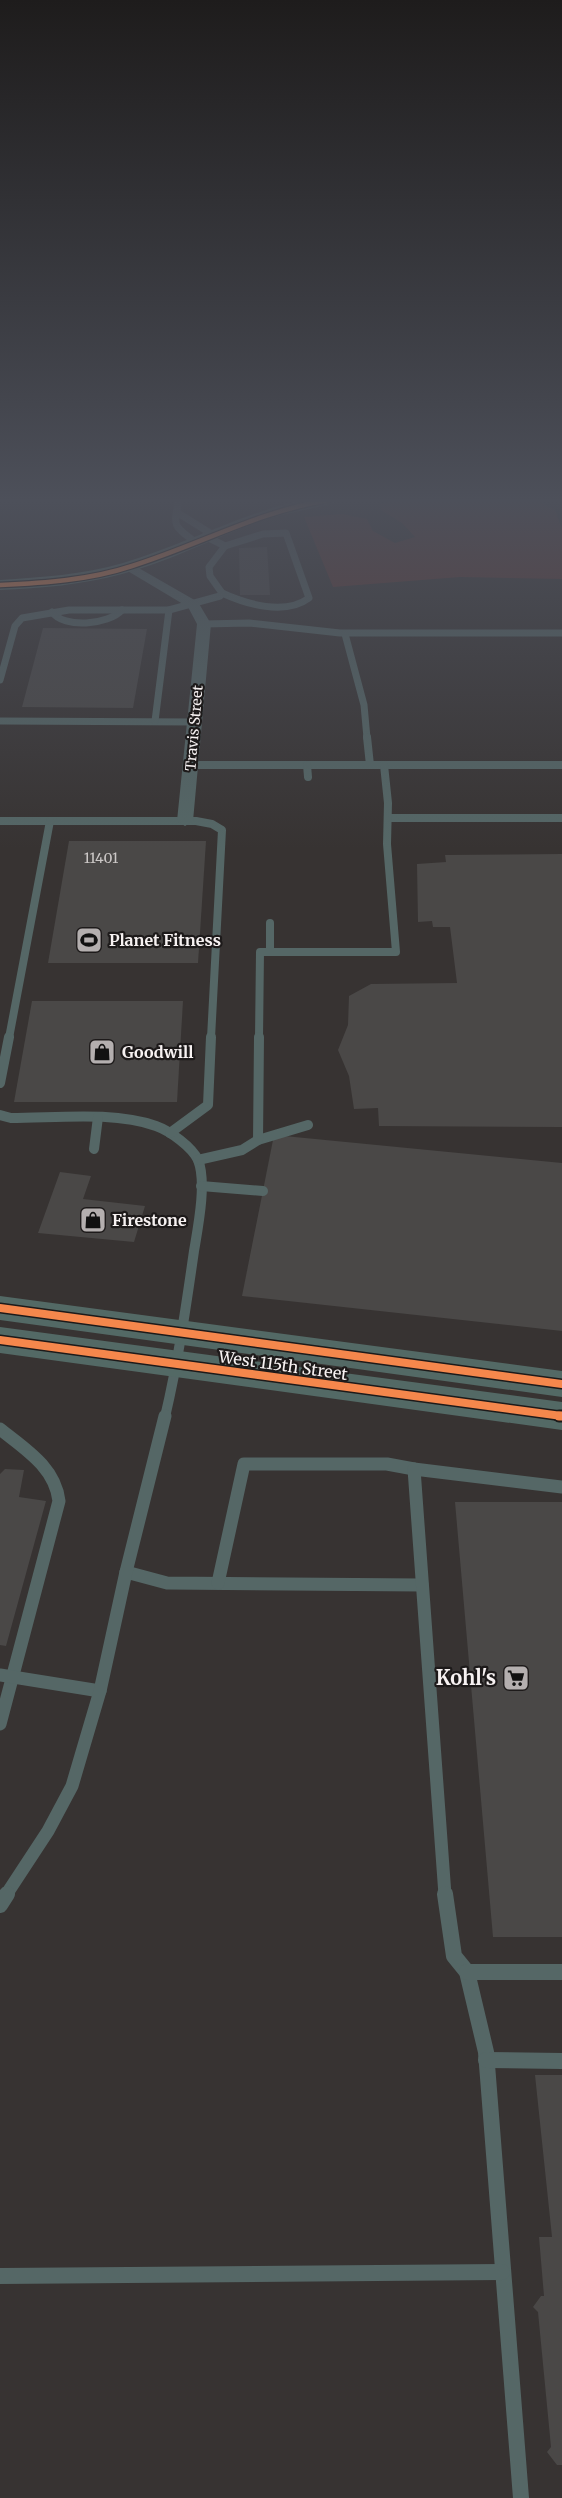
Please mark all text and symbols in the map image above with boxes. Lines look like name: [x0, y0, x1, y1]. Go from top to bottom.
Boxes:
street label: Travis Street: [181, 684, 207, 772]
house number: 11401: [84, 849, 118, 867]
sports icon: Planet Fitness: [74, 925, 104, 955]
place label: Planet Fitness: [109, 930, 221, 950]
shop icon: Goodwill: [87, 1037, 117, 1067]
place label: Goodwill: [122, 1042, 193, 1062]
shop icon: Firestone: [78, 1205, 108, 1235]
place label: Firestone: [112, 1210, 187, 1230]
street label: West 115th Street: [216, 1346, 350, 1384]
supermarket icon: Kohl's: [501, 1663, 531, 1693]
place label: Kohl's: [436, 1665, 496, 1690]

